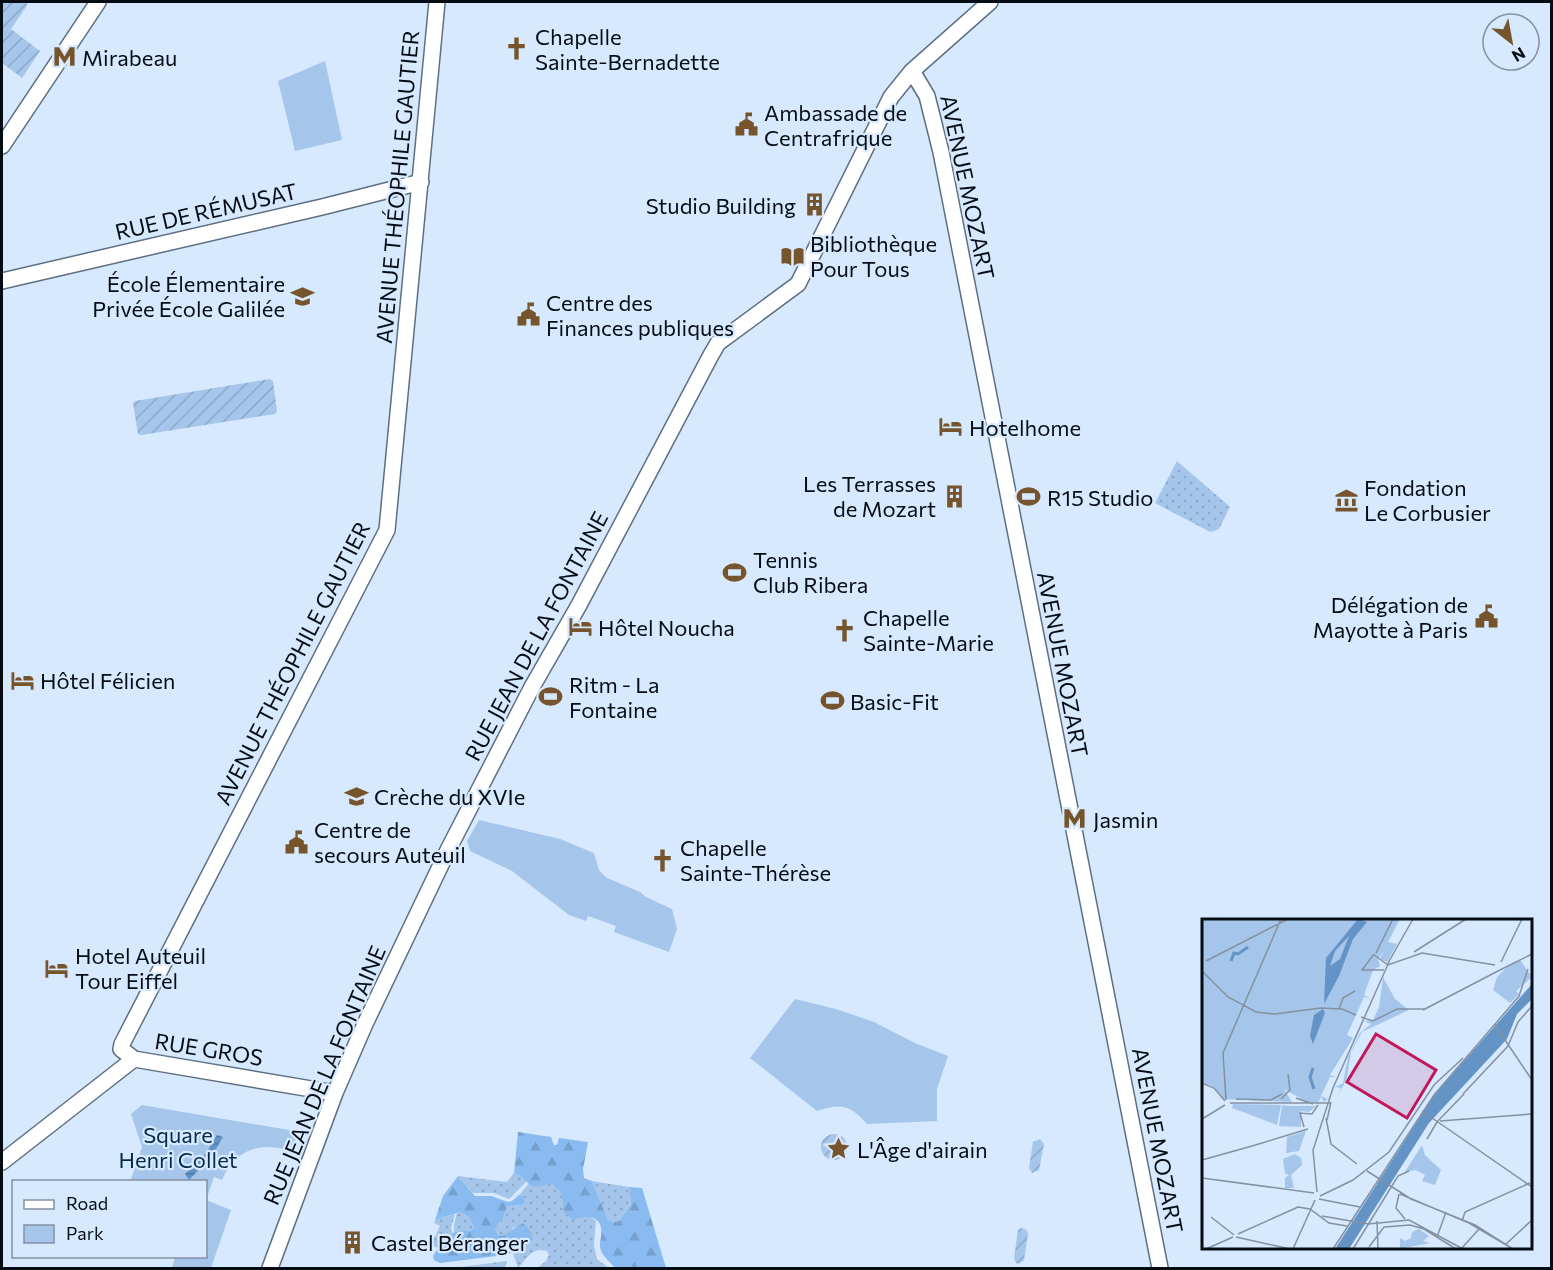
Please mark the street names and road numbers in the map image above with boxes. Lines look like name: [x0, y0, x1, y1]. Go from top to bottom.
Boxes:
street label: AVENUE THÉOPHILE GAUTIER: [370, 29, 424, 345]
street label: AVENUE MOZART: [935, 92, 1001, 282]
street label: RUE DE RÉMUSAT: [112, 177, 300, 245]
street label: RUE JEAN DE LA FONTAINE: [459, 507, 613, 765]
street label: AVENUE THÉOPHILE GAUTIER: [209, 517, 376, 809]
street label: AVENUE MOZART: [1032, 569, 1094, 759]
street label: RUE JEAN DE LA FONTAINE: [257, 941, 391, 1209]
street label: RUE GROS: [153, 1027, 265, 1071]
street label: AVENUE MOZART: [1127, 1045, 1189, 1235]

